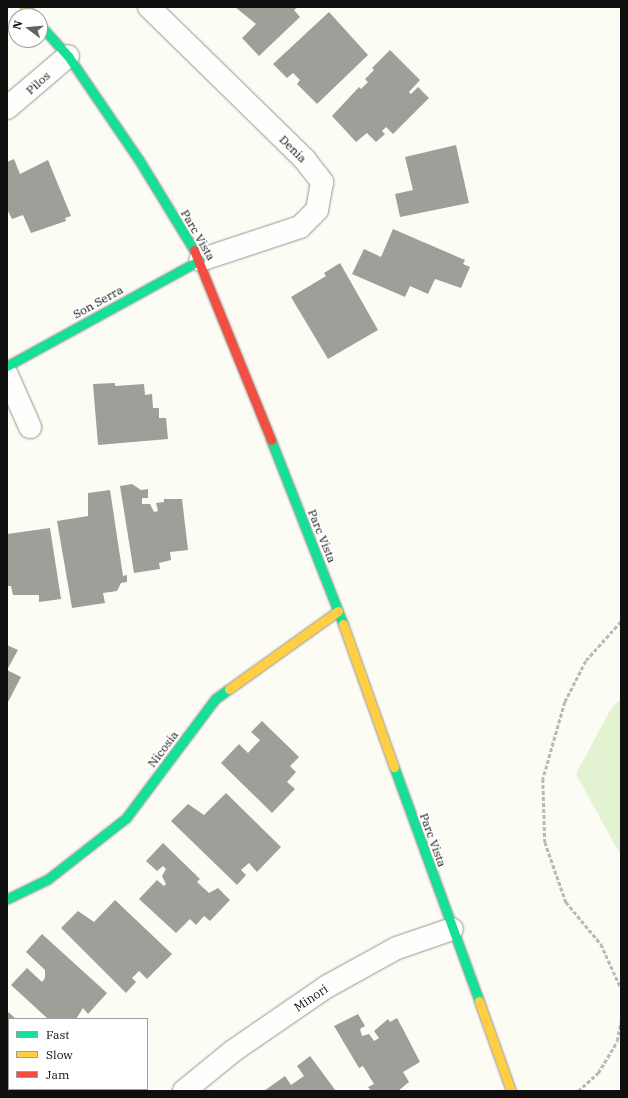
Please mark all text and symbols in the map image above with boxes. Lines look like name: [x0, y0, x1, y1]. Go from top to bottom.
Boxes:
north arrow: [8, 8, 48, 48]
text: N: [9, 19, 25, 31]
street label: Pilos: [23, 68, 53, 98]
street label: Denia: [276, 132, 310, 166]
street label: Parc Vista: [178, 207, 218, 263]
street label: Son Serra: [70, 282, 126, 322]
street label: Parc Vista: [305, 507, 339, 565]
street label: Nicosia: [145, 728, 181, 770]
street label: Parc Vista: [417, 811, 449, 869]
street label: Minori: [291, 981, 331, 1015]
legend: [8, 1018, 148, 1090]
text: Fast: [46, 1027, 70, 1042]
text: Slow: [46, 1047, 73, 1062]
text: Jam: [46, 1067, 69, 1082]

